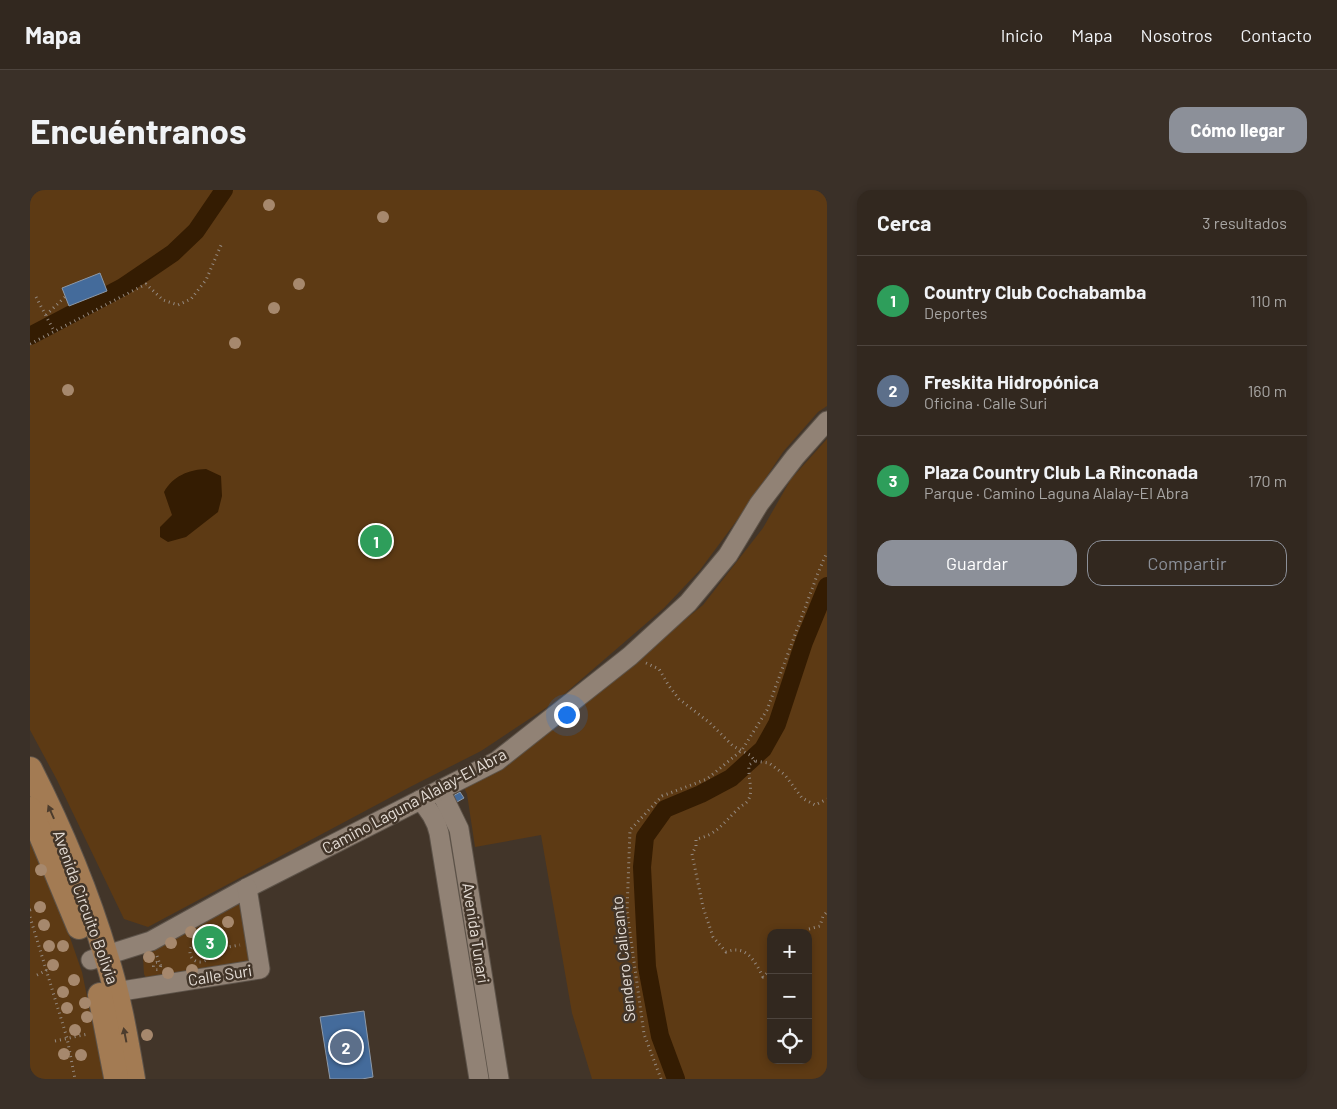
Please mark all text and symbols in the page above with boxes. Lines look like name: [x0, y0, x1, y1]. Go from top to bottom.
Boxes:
text: Mapa: [25, 20, 81, 49]
text: Inicio: [1001, 24, 1043, 46]
text: Mapa: [1071, 24, 1113, 46]
text: Nosotros: [1141, 24, 1212, 46]
text: Contacto: [1240, 24, 1312, 46]
button: Cómo llegar: [1169, 107, 1307, 153]
text: Encuéntranos: [30, 109, 247, 151]
text: Cerca: [877, 210, 931, 235]
text: 3 resultados: [1202, 213, 1287, 232]
text: Country Club Cochabamba: [924, 280, 1146, 303]
text: 1: [890, 291, 896, 310]
text: 110 m: [1250, 291, 1287, 310]
text: Deportes: [924, 303, 988, 322]
text: Freskita Hidropónica: [924, 370, 1099, 393]
text: 2: [889, 381, 897, 400]
text: 160 m: [1248, 381, 1287, 400]
text: Oficina · Calle Suri: [924, 393, 1047, 412]
text: Plaza Country Club La Rinconada: [924, 460, 1198, 483]
text: 3: [889, 471, 897, 490]
text: 170 m: [1248, 471, 1287, 490]
text: Parque · Camino Laguna Alalay-El Abra: [924, 483, 1189, 502]
pin: 1: [360, 522, 392, 560]
button: Guardar: [877, 540, 1077, 586]
button: Compartir: [1087, 540, 1287, 586]
your location: [554, 702, 580, 728]
street label: Camino Laguna Alalay-El Abra: [319, 744, 509, 857]
one-way arrow: [46, 805, 54, 819]
street label: Avenida Circuito Bolivia: [50, 827, 123, 986]
street label: Avenida Tunari: [459, 881, 494, 985]
street label: Sendero Calicanto: [606, 895, 639, 1023]
pin: 3: [194, 923, 226, 961]
map controls: [767, 929, 812, 1064]
button: +: [767, 929, 812, 974]
street label: Calle Suri: [186, 960, 253, 989]
button: −: [767, 974, 812, 1019]
button: locate: [767, 1019, 812, 1064]
one-way arrow: [121, 1027, 129, 1043]
pin: 2: [330, 1028, 362, 1066]

